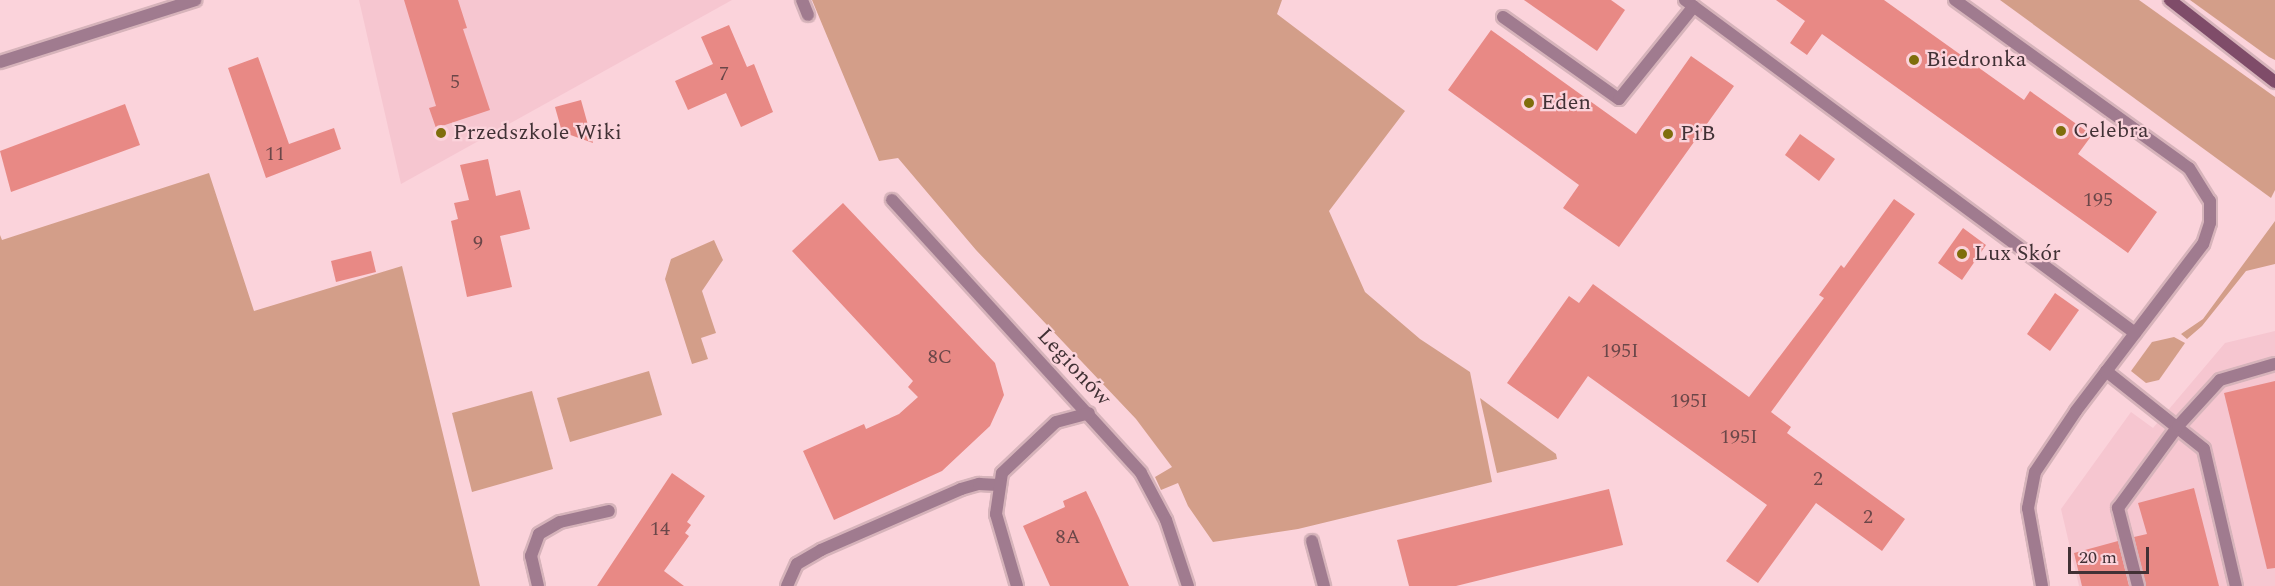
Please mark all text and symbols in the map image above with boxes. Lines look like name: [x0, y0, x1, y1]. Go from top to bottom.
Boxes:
place label: Biedronka: [1926, 47, 2026, 73]
marker: Biedronka: [1907, 53, 1921, 67]
house number: 7: [719, 62, 729, 86]
house number: 5: [450, 70, 460, 94]
place label: Eden: [1541, 90, 1591, 116]
marker: Eden: [1522, 96, 1536, 110]
place label: Celebra: [2073, 118, 2149, 144]
place label: Przedszkole Wiki: [453, 120, 622, 146]
place label: PiB: [1680, 121, 1715, 147]
marker: Celebra: [2054, 124, 2068, 138]
marker: Przedszkole Wiki: [434, 126, 448, 140]
marker: PiB: [1661, 127, 1675, 141]
house number: 11: [265, 142, 285, 166]
house number: 195: [2083, 188, 2113, 212]
house number: 9: [473, 231, 483, 255]
place label: Lux Skór: [1974, 241, 2061, 267]
marker: Lux Skór: [1955, 247, 1969, 261]
street label: Legionów: [1031, 323, 1117, 411]
house number: 195I: [1601, 339, 1639, 363]
house number: 8C: [928, 345, 952, 369]
house number: 195I: [1670, 389, 1708, 413]
house number: 195I: [1720, 425, 1758, 449]
house number: 2: [1813, 467, 1823, 491]
house number: 2: [1863, 505, 1873, 529]
house number: 14: [650, 517, 670, 541]
house number: 8A: [1056, 525, 1080, 549]
scale bar: [2071, 535, 2152, 573]
text: 20 m: [2079, 544, 2117, 571]

